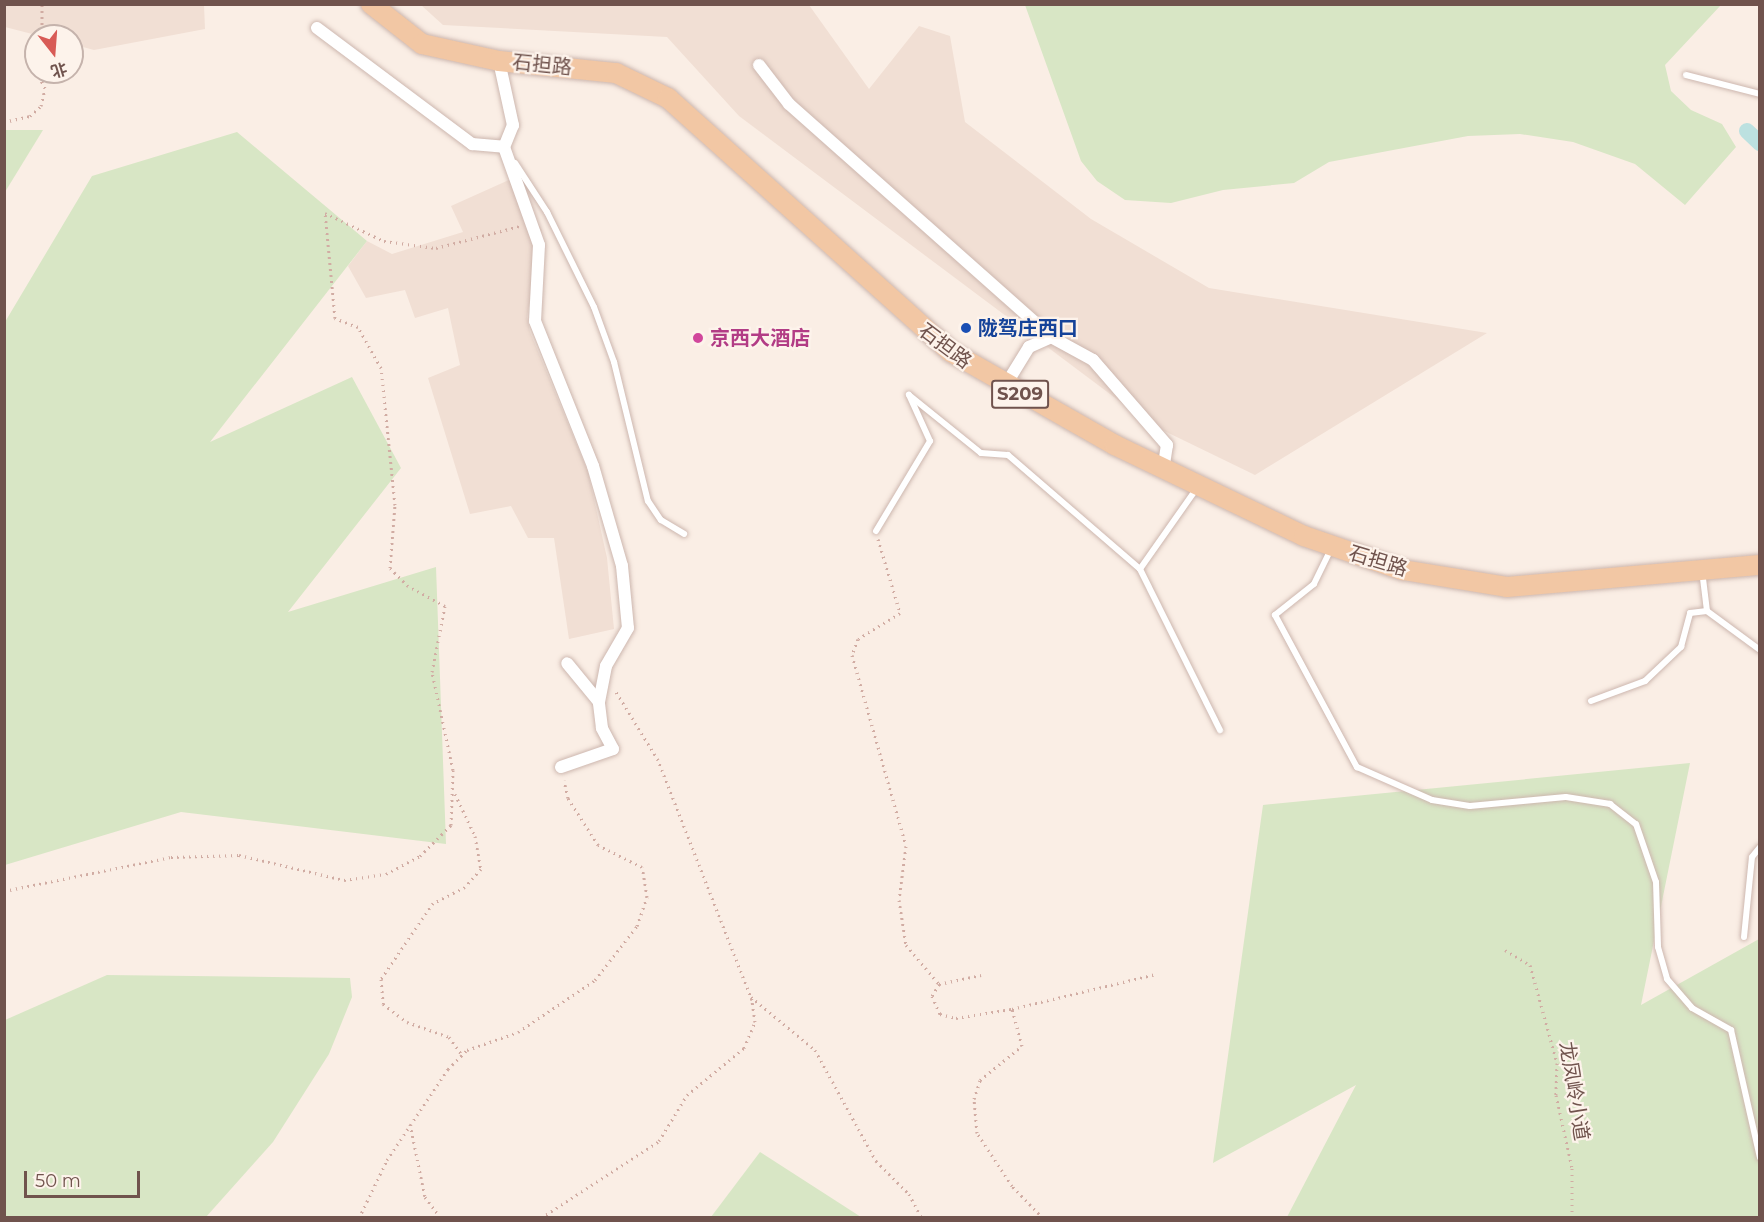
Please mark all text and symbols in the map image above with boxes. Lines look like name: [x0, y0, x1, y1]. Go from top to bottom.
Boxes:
north arrow: [24, 24, 84, 84]
street label: 石担路: [511, 50, 573, 80]
text: 北: [48, 58, 69, 81]
place label: 陇驾庄西口: [978, 316, 1078, 340]
street label: 石担路: [914, 318, 976, 374]
marker: 陇驾庄西口: [959, 321, 973, 335]
place label: 京西大酒店: [710, 326, 810, 350]
marker: 京西大酒店: [691, 331, 705, 345]
road number: S209: [990, 379, 1050, 409]
street label: 石担路: [1346, 541, 1410, 581]
street label: 龙凤岭小道: [1554, 1040, 1594, 1142]
scale bar: [27, 1159, 142, 1197]
text: 50 m: [35, 1170, 81, 1192]

